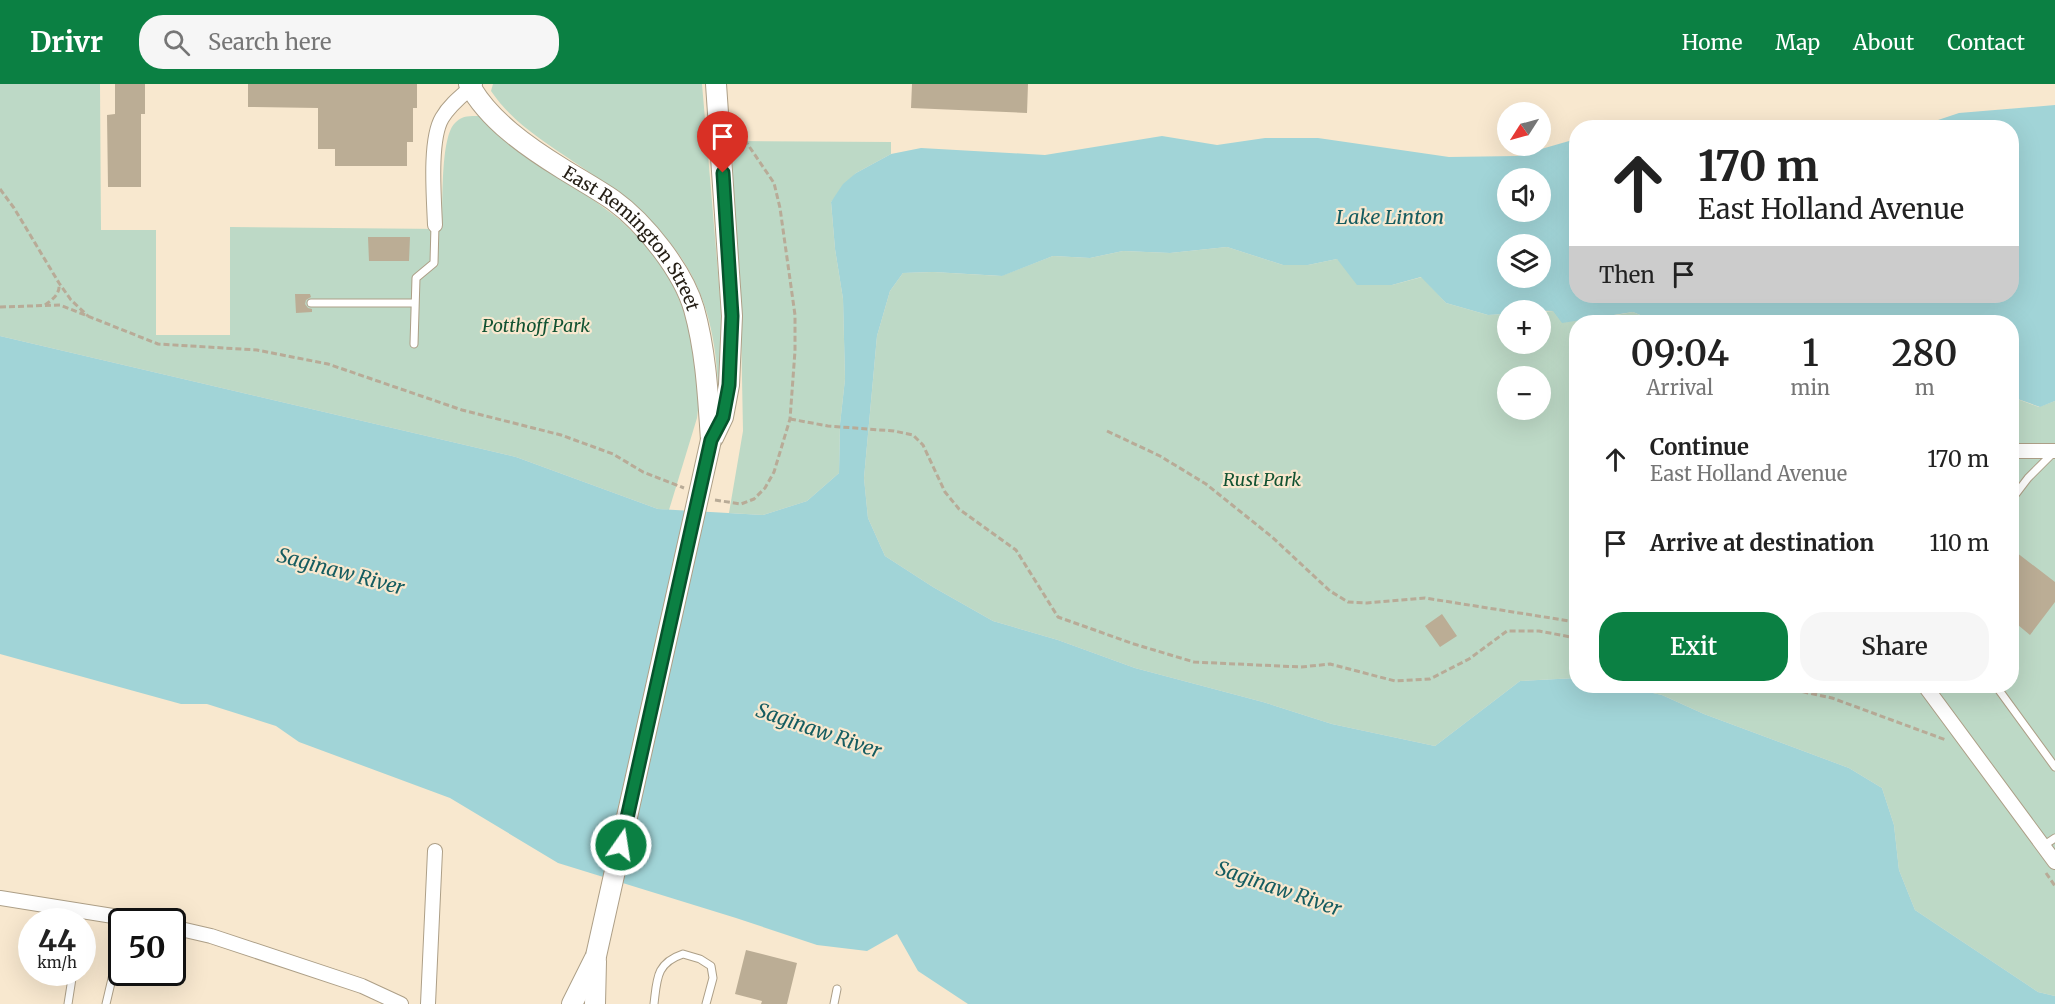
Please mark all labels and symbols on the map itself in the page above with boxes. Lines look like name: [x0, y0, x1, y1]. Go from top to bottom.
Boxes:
north arrow: [1497, 102, 1551, 156]
pin: [697, 111, 748, 173]
street label: East Remington Street: [559, 160, 705, 313]
water label: Lake Linton: [1336, 204, 1444, 229]
park label: Potthoff Park: [482, 314, 590, 337]
park label: Rust Park: [1223, 468, 1301, 491]
water label: Saginaw River: [275, 542, 408, 600]
water label: Saginaw River: [753, 697, 886, 763]
position arrow: [589, 813, 653, 877]
water label: Saginaw River: [1213, 855, 1346, 921]
speed limit sign: 50: [108, 908, 186, 986]

